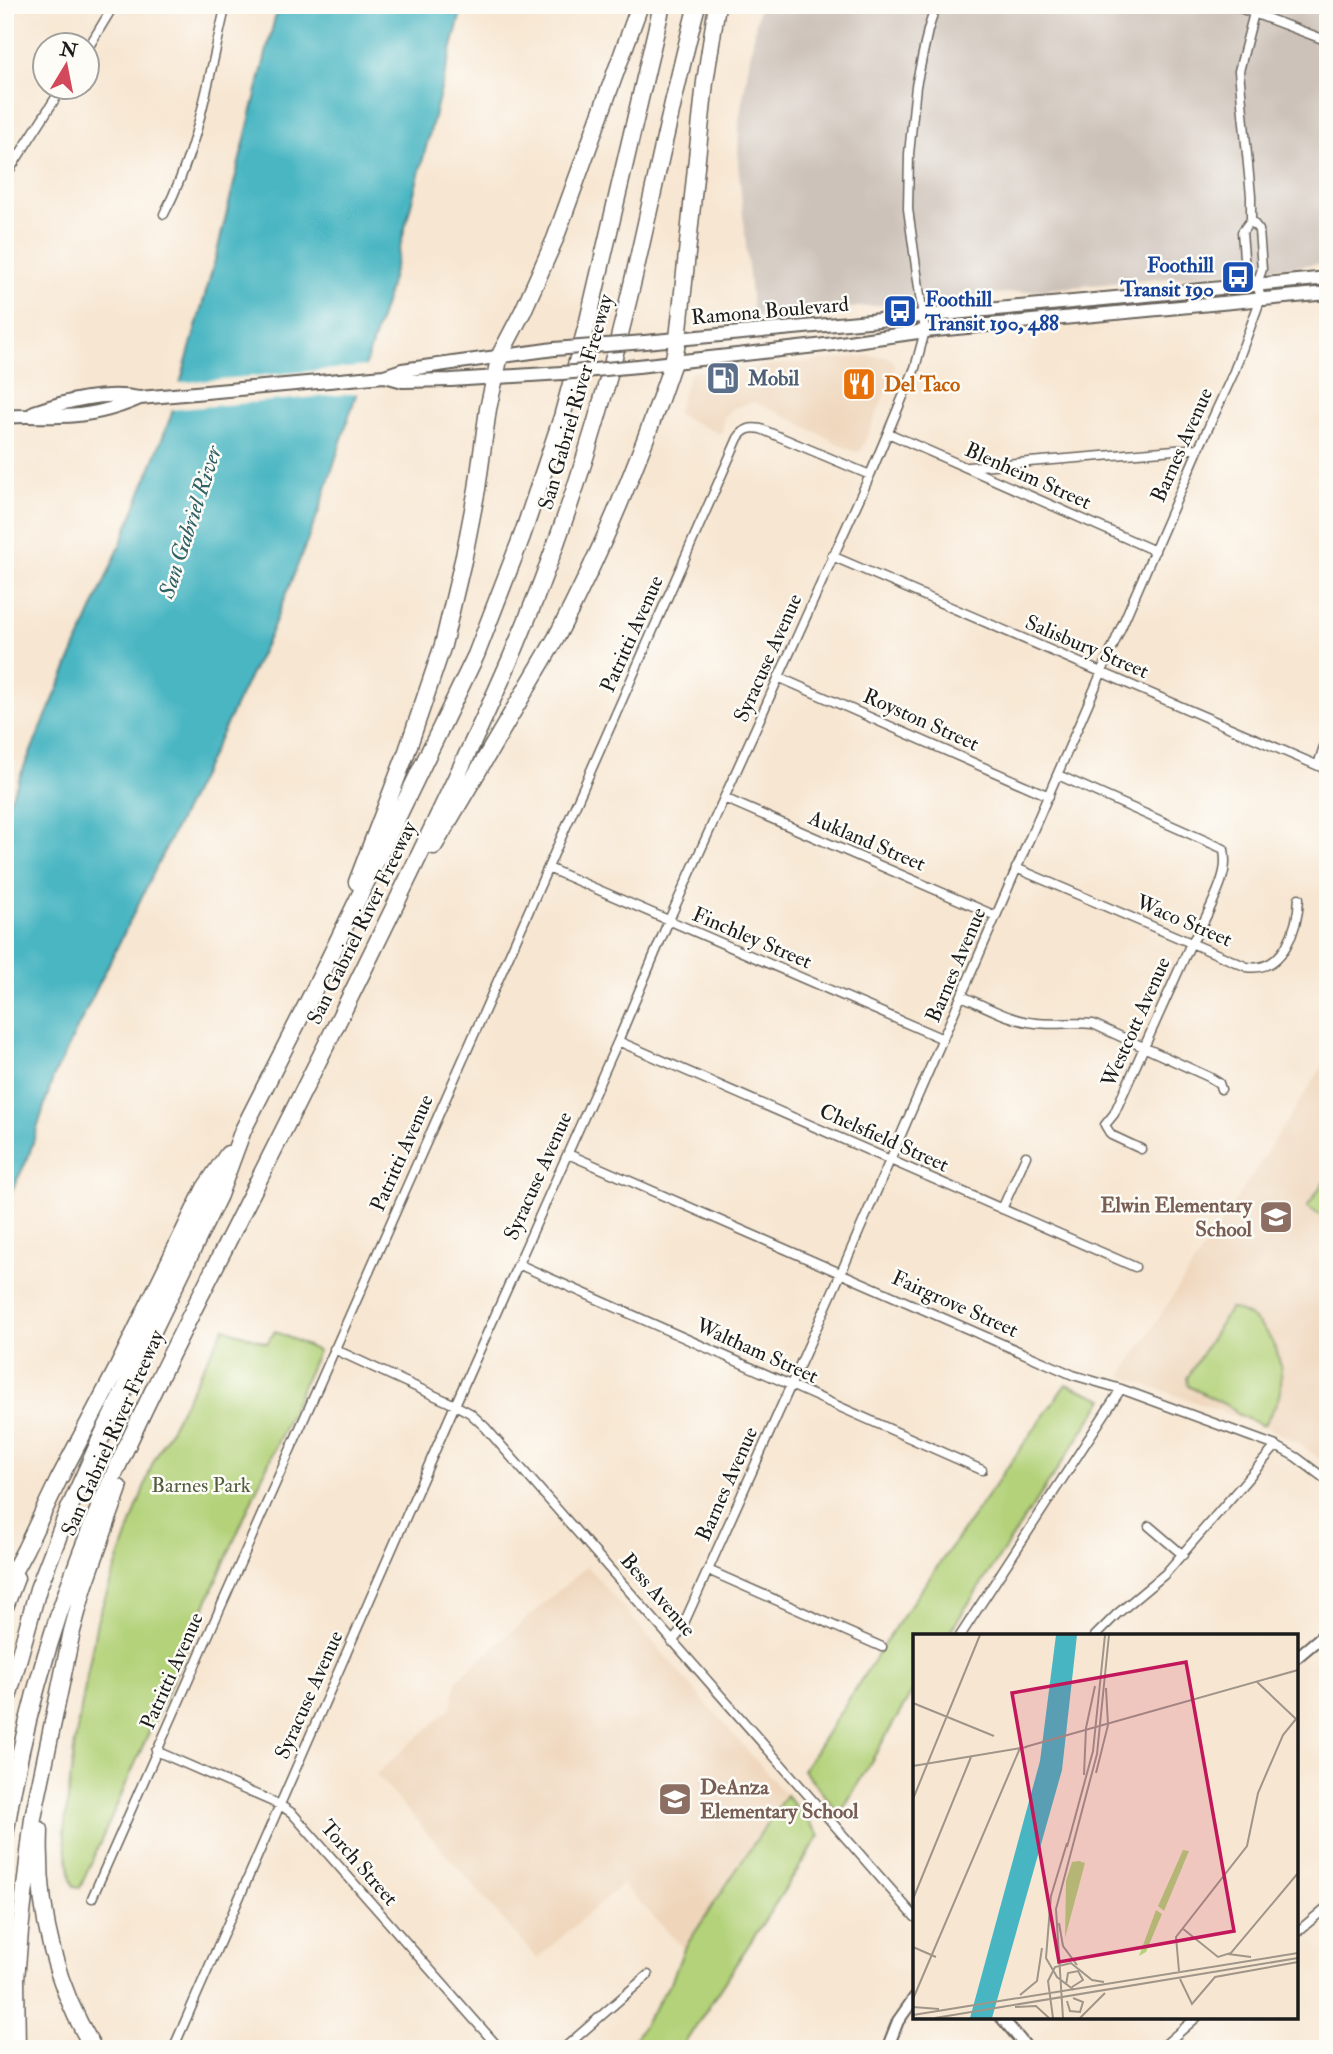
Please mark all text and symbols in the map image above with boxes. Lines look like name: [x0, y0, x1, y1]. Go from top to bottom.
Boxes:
north arrow: [32, 32, 102, 102]
text: N: [57, 37, 80, 64]
place label: Foothill Transit 190: [1120, 252, 1215, 303]
bus stop icon: Foothill Transit 190: [1219, 258, 1257, 296]
place label: Foothill Transit 190, 488: [924, 286, 1059, 337]
street label: San Gabriel River Freeway: [532, 290, 620, 513]
street label: Ramona Boulevard: [690, 291, 851, 331]
bus stop icon: Foothill Transit 190, 488: [881, 292, 919, 330]
fuel station icon: Mobil: [704, 359, 742, 397]
place label: Mobil: [747, 365, 800, 392]
restaurant icon: Del Taco: [840, 365, 878, 403]
place label: Del Taco: [884, 371, 960, 398]
street label: Barnes Avenue: [1145, 383, 1219, 506]
street label: Blenheim Street: [961, 436, 1095, 516]
water label: San Gabriel River: [151, 441, 229, 603]
street label: Patritti Avenue: [594, 571, 670, 697]
street label: Syracuse Avenue: [728, 589, 808, 726]
street label: Salisbury Street: [1021, 609, 1153, 685]
street label: Royston Street: [859, 682, 983, 758]
street label: Aukland Street: [804, 804, 930, 878]
street label: San Gabriel River Freeway: [301, 816, 423, 1029]
street label: Waco Street: [1131, 888, 1236, 953]
street label: Finchley Street: [688, 901, 816, 975]
street label: Barnes Avenue: [920, 903, 992, 1027]
street label: Westcott Avenue: [1095, 953, 1177, 1092]
street label: Patritti Avenue: [364, 1090, 440, 1216]
street label: Chelsfield Street: [815, 1097, 953, 1179]
street label: Syracuse Avenue: [498, 1107, 578, 1244]
place label: Elwin Elementary School: [1100, 1192, 1253, 1243]
school or university icon: Elwin Elementary School: [1257, 1198, 1295, 1236]
street label: Fairgrove Street: [888, 1264, 1022, 1344]
street label: Waltham Street: [691, 1312, 823, 1390]
street label: San Gabriel River Freeway: [55, 1325, 171, 1540]
street label: Barnes Avenue: [690, 1422, 764, 1545]
park label: Barnes Park: [151, 1472, 251, 1499]
street label: Bess Avenue: [614, 1548, 702, 1643]
street label: Patritti Avenue: [134, 1608, 210, 1734]
street label: Syracuse Avenue: [269, 1626, 349, 1763]
inset map: [913, 1634, 1298, 2019]
place label: DeAnza Elementary School: [700, 1774, 859, 1825]
school or university icon: DeAnza Elementary School: [656, 1780, 694, 1818]
street label: Torch Street: [314, 1814, 404, 1912]

